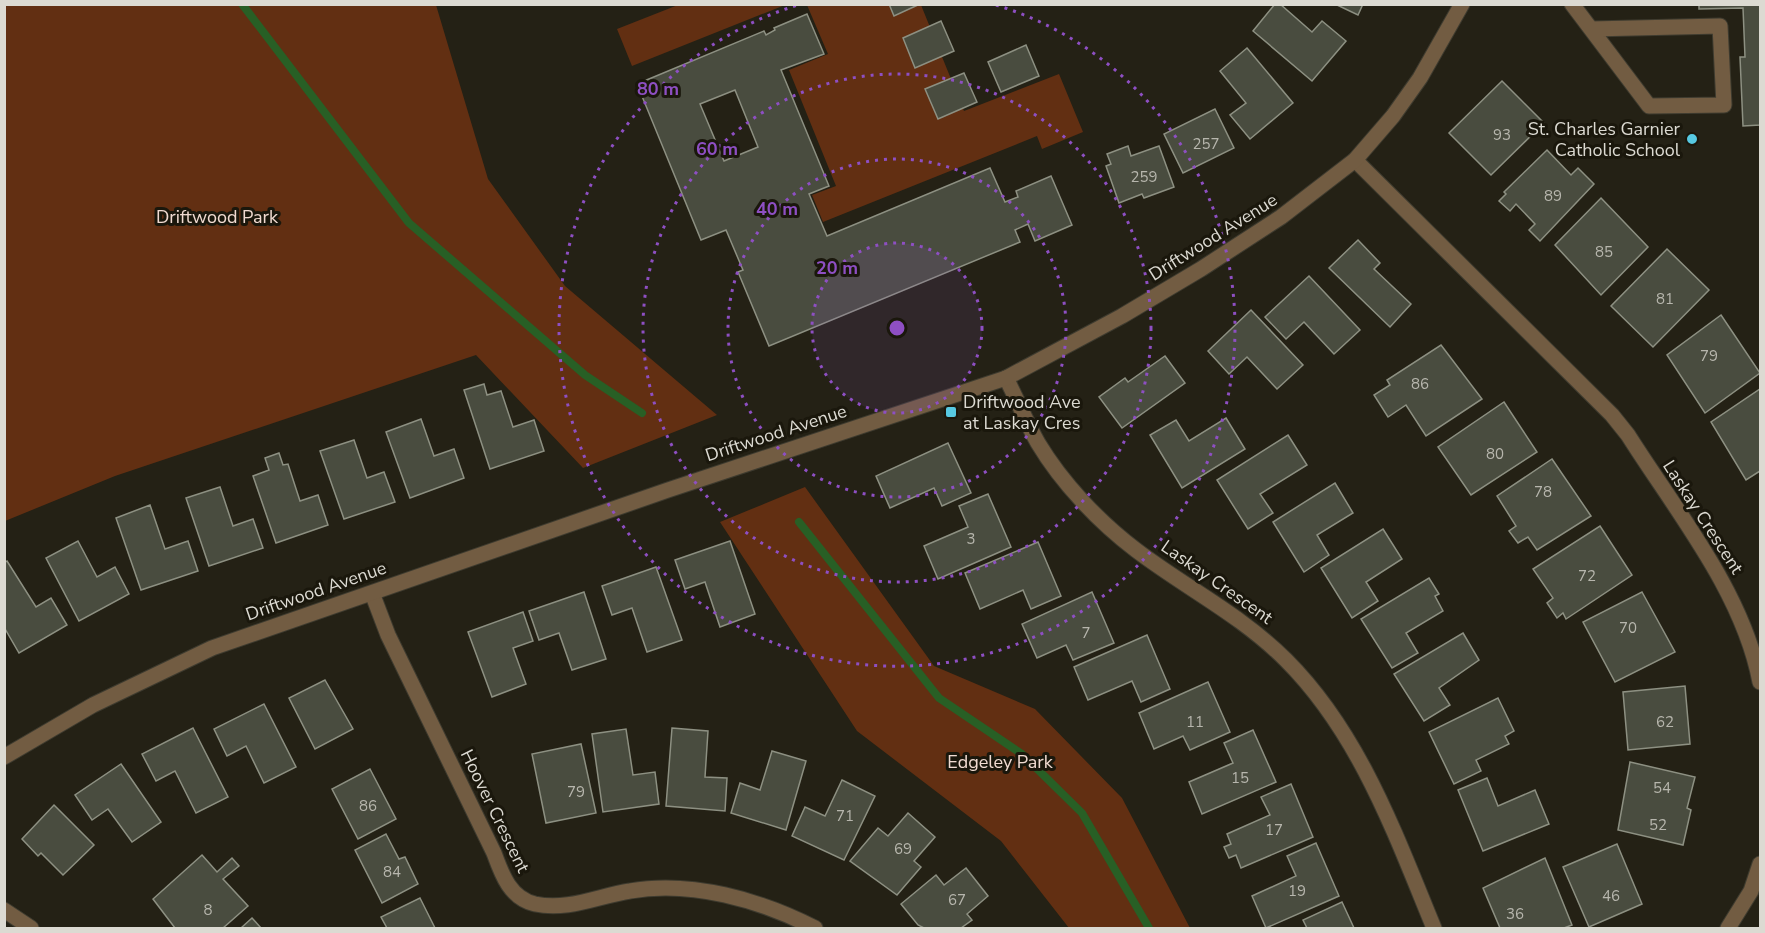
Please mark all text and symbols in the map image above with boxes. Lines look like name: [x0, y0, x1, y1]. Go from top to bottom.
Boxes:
text: 80 m: [637, 77, 679, 101]
place label: St. Charles Garnier Catholic School: [1528, 117, 1681, 162]
house number: 93: [1493, 125, 1511, 145]
marker: St. Charles Garnier Catholic School: [1685, 132, 1699, 146]
house number: 257: [1192, 134, 1220, 154]
text: 60 m: [696, 137, 738, 161]
house number: 259: [1130, 167, 1158, 187]
house number: 89: [1544, 186, 1562, 206]
street label: Driftwood Avenue: [1144, 188, 1282, 286]
text: 40 m: [756, 197, 798, 221]
park label: Driftwood Park: [156, 205, 279, 229]
house number: 85: [1595, 242, 1613, 262]
text: 20 m: [816, 256, 858, 280]
house number: 81: [1656, 289, 1674, 309]
centre of rings: [887, 318, 907, 338]
house number: 79: [1700, 346, 1718, 366]
house number: 86: [1411, 374, 1429, 394]
place label: Driftwood Ave at Laskay Cres: [963, 390, 1080, 435]
street label: Driftwood Avenue: [702, 399, 850, 467]
marker: Driftwood Ave at Laskay Cres: [944, 405, 958, 419]
house number: 80: [1486, 444, 1504, 464]
street label: Laskay Crescent: [1657, 455, 1749, 579]
house number: 78: [1534, 482, 1552, 502]
house number: 3: [966, 529, 976, 549]
street label: Laskay Crescent: [1156, 535, 1278, 630]
street label: Driftwood Avenue: [242, 556, 390, 626]
house number: 72: [1578, 566, 1596, 586]
house number: 70: [1619, 618, 1637, 638]
house number: 7: [1081, 623, 1091, 643]
house number: 11: [1186, 712, 1204, 732]
house number: 62: [1656, 712, 1674, 732]
street label: Hoover Crescent: [455, 745, 536, 877]
park label: Edgeley Park: [947, 750, 1054, 774]
house number: 15: [1231, 768, 1249, 788]
house number: 54: [1653, 778, 1671, 798]
house number: 79: [567, 782, 585, 802]
house number: 86: [359, 796, 377, 816]
house number: 71: [836, 806, 854, 826]
house number: 52: [1649, 815, 1667, 835]
house number: 17: [1265, 820, 1283, 840]
house number: 69: [894, 839, 912, 859]
house number: 84: [383, 862, 401, 882]
house number: 19: [1288, 881, 1306, 901]
house number: 46: [1602, 886, 1620, 906]
house number: 67: [948, 890, 966, 910]
house number: 8: [203, 900, 213, 920]
house number: 36: [1506, 904, 1524, 924]

